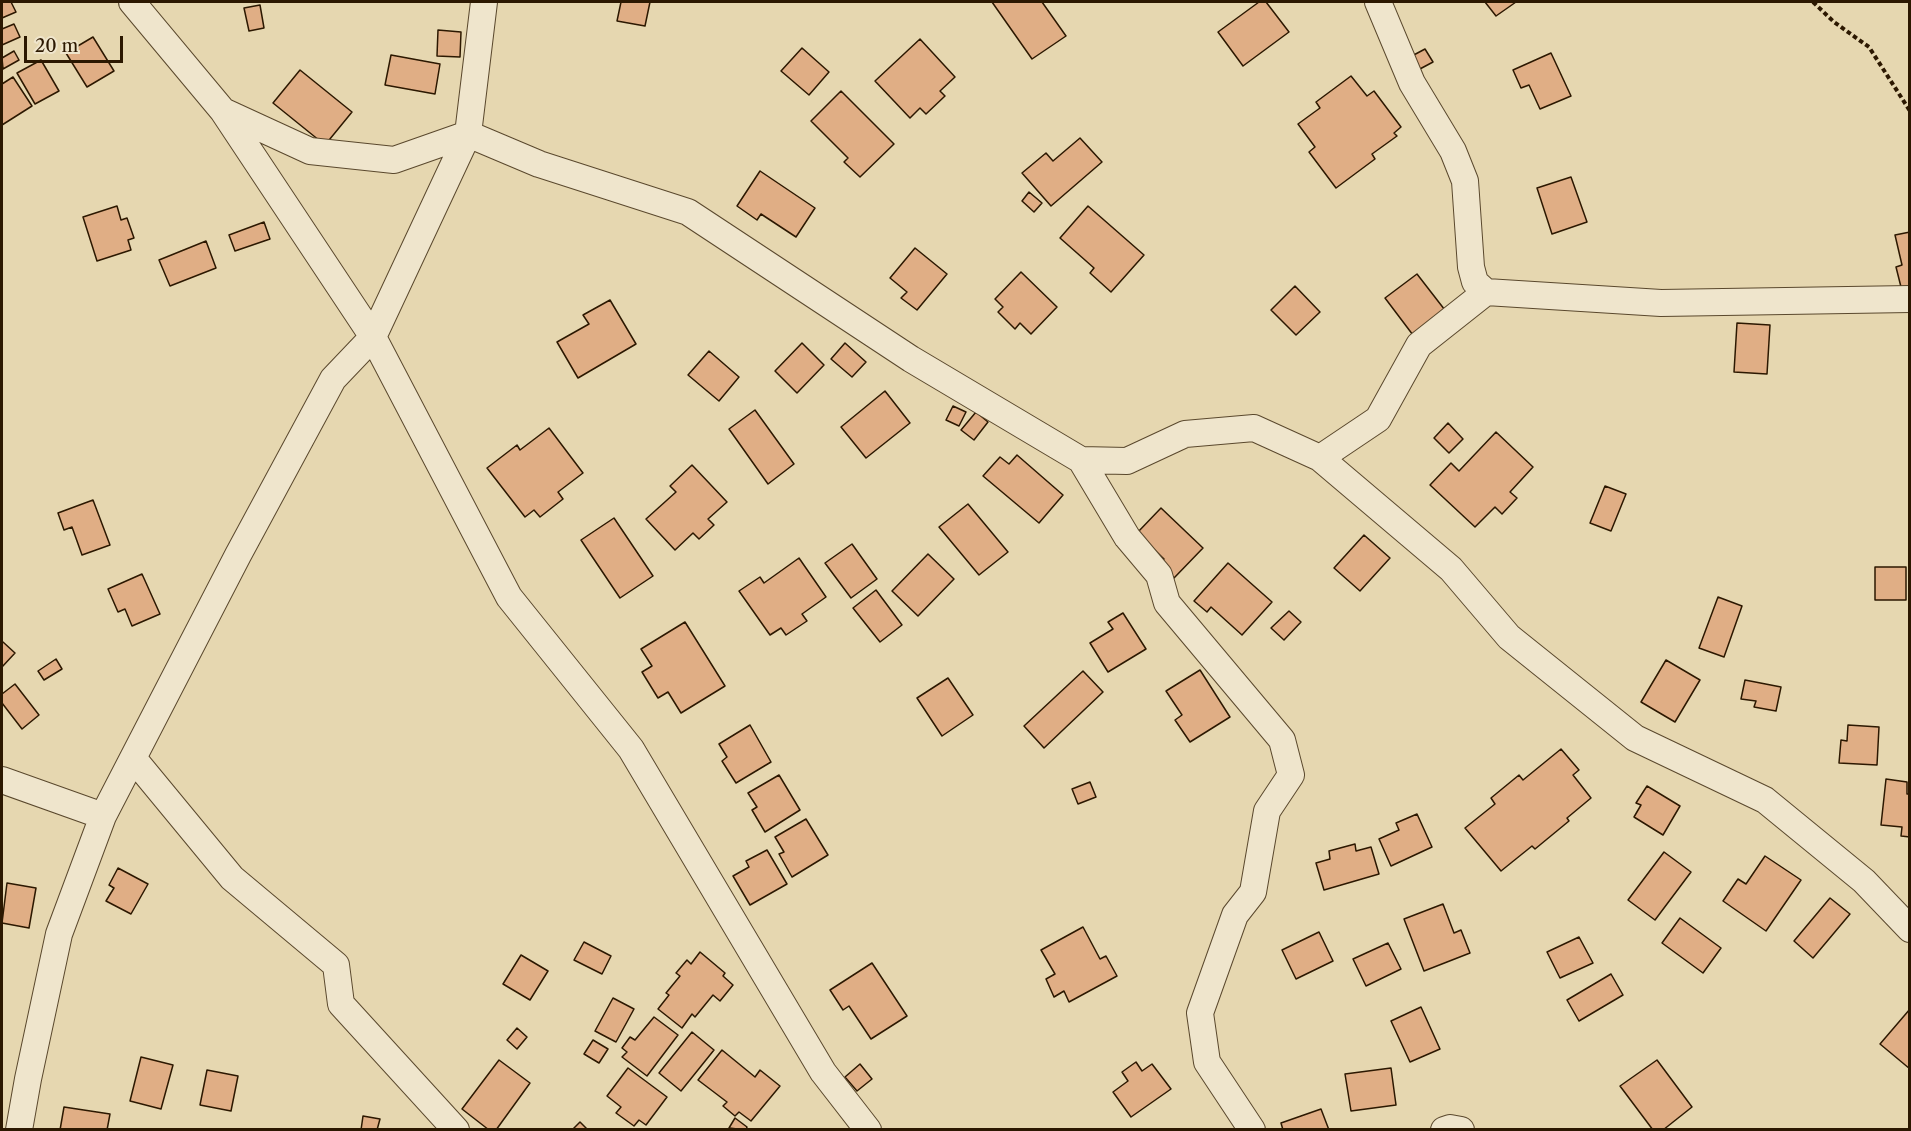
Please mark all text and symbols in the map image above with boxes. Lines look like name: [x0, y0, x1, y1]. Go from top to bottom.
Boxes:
scale bar: [27, 24, 126, 62]
text: 20 m: [35, 35, 78, 57]

